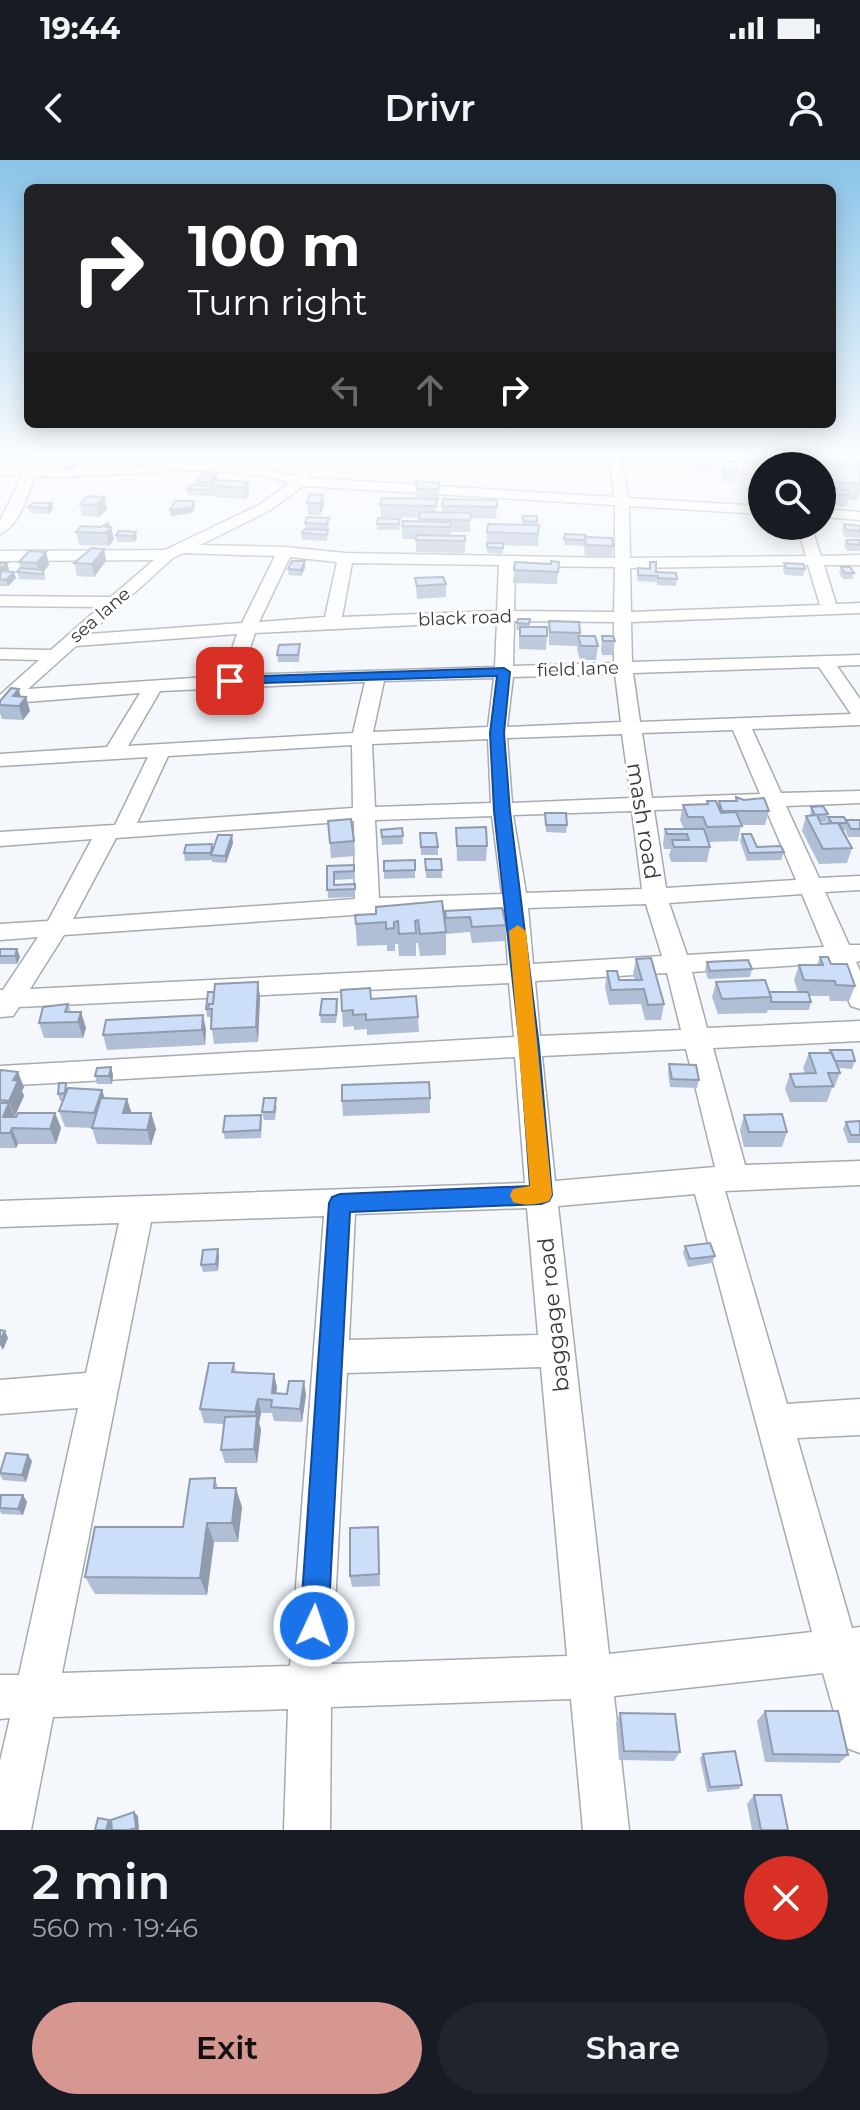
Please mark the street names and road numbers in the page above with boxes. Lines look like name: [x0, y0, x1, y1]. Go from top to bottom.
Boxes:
street label: sea lane: [65, 583, 135, 647]
street label: black road: [418, 605, 512, 631]
street label: field lane: [537, 657, 620, 681]
street label: mash road: [621, 761, 666, 881]
street label: baggage road: [532, 1236, 575, 1394]

